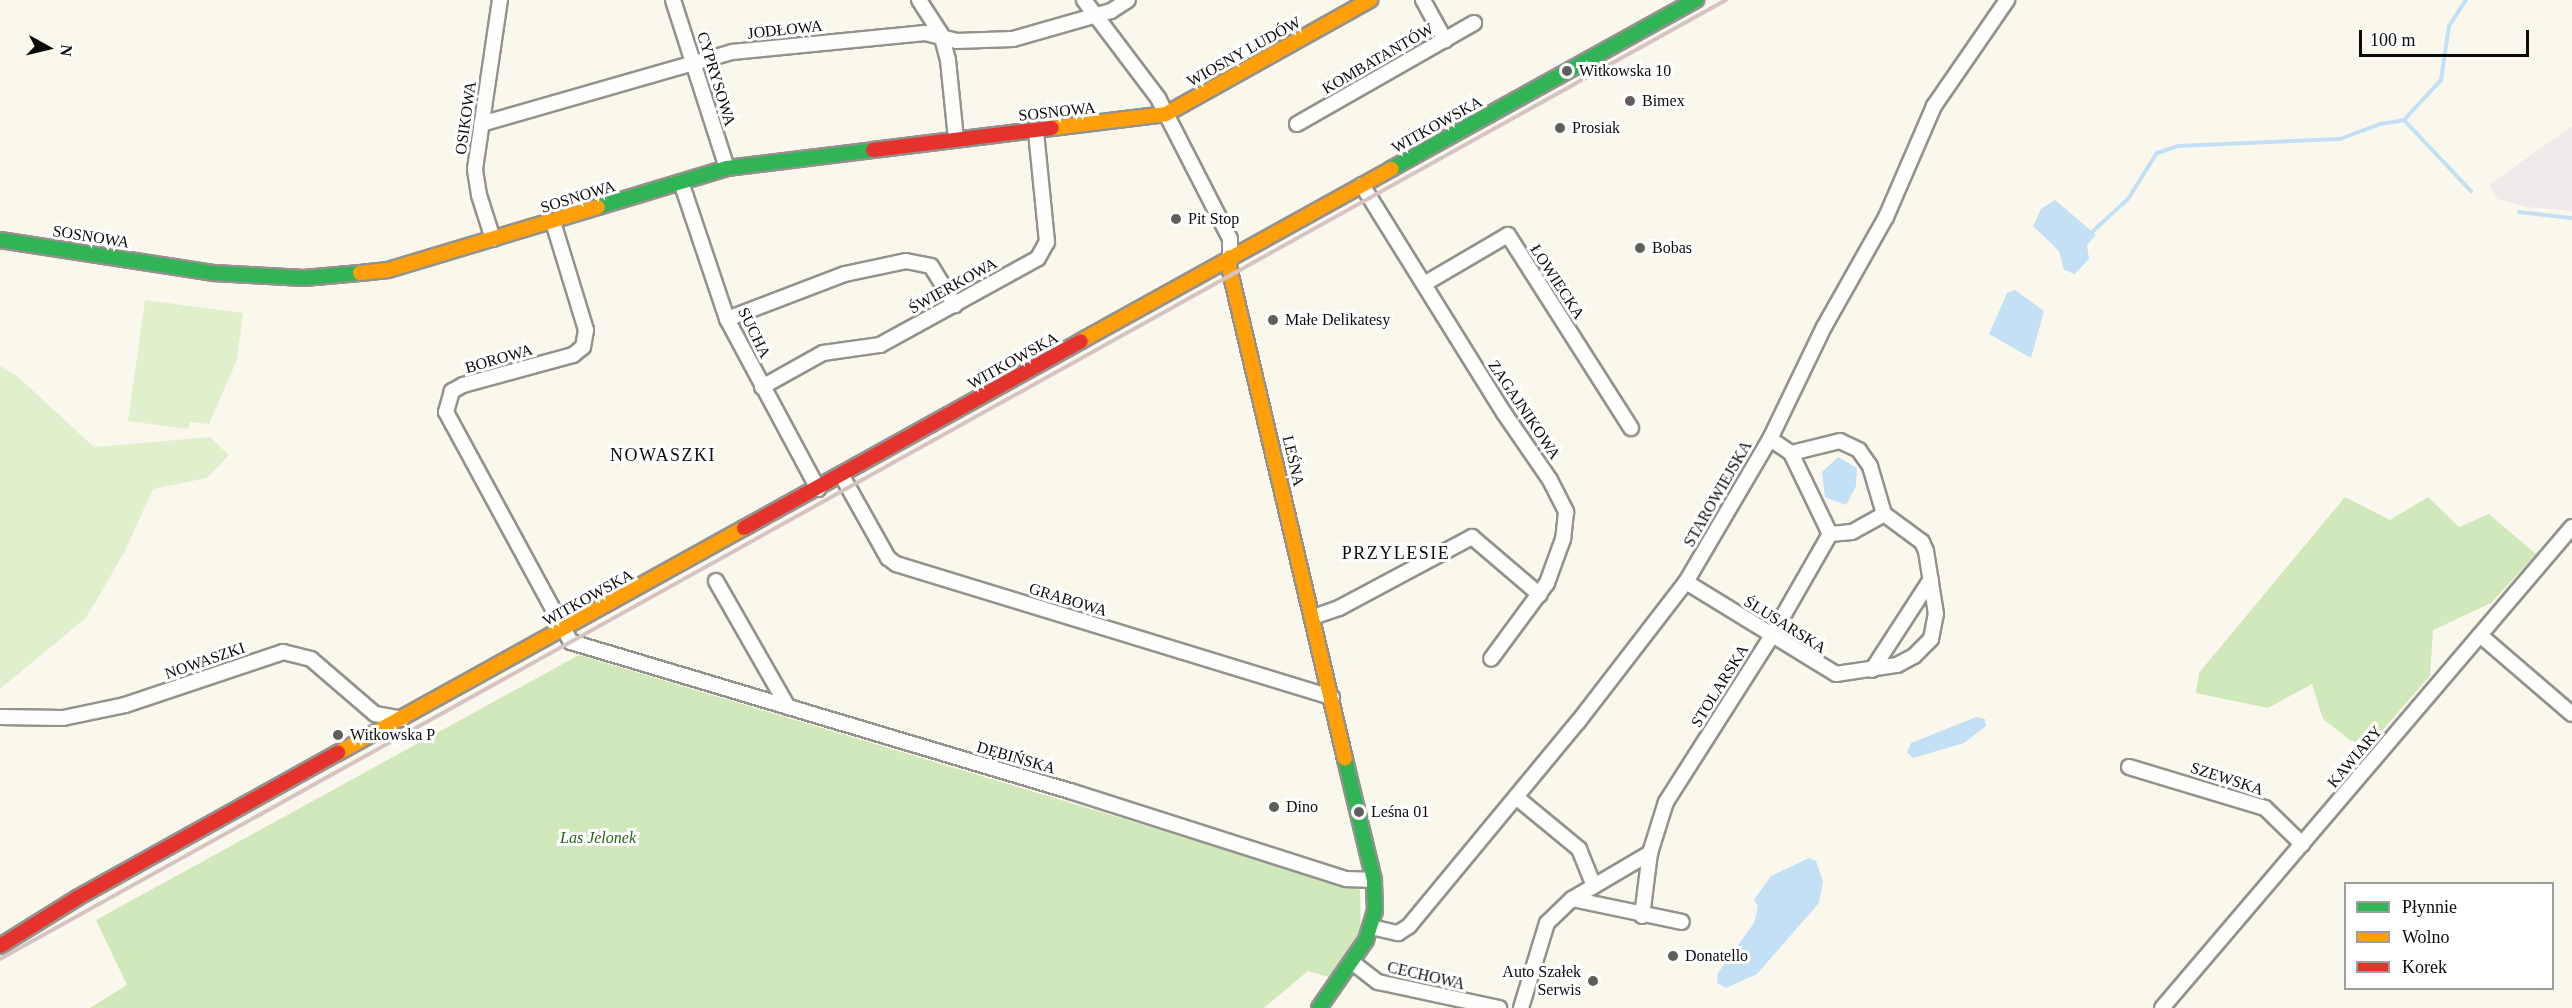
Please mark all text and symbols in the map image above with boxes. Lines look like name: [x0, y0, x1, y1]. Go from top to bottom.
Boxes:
street label: WIOSNY LUDÓW: [1184, 13, 1304, 91]
street label: JODŁOWA: [746, 17, 824, 43]
north arrow: [18, 18, 78, 78]
scale bar: [2362, 18, 2532, 56]
street label: KOMBATANTÓW: [1319, 19, 1437, 99]
street label: CYPRYSOWA: [693, 29, 739, 129]
text: 100 m: [2370, 30, 2416, 50]
text: N: [57, 44, 76, 57]
place label: Witkowska 10: [1579, 61, 1671, 81]
marker: Witkowska 10: [1560, 64, 1574, 78]
street label: OSIKOWA: [451, 80, 481, 156]
place label: Bimex: [1642, 91, 1685, 111]
street label: WITKOWSKA: [1388, 92, 1486, 158]
marker: Bimex: [1623, 94, 1637, 108]
street label: SOSNOWA: [1018, 98, 1096, 126]
place label: Prosiak: [1572, 118, 1620, 138]
marker: Prosiak: [1553, 121, 1567, 135]
street label: SOSNOWA: [538, 177, 618, 217]
place label: Pit Stop: [1188, 209, 1239, 229]
marker: Pit Stop: [1169, 212, 1183, 226]
street label: SOSNOWA: [51, 221, 131, 253]
place label: Bobas: [1652, 238, 1692, 258]
street label: ŁOWIECKA: [1526, 241, 1588, 323]
marker: Bobas: [1633, 241, 1647, 255]
street label: ŚWIERKOWA: [906, 254, 1000, 318]
street label: SUCHA: [733, 304, 775, 362]
place label: Małe Delikatesy: [1285, 310, 1390, 330]
marker: Małe Delikatesy: [1266, 313, 1280, 327]
street label: WITKOWSKA: [964, 328, 1062, 394]
street label: BOROWA: [463, 340, 535, 378]
street label: ZAGAJNIKOWA: [1484, 357, 1564, 463]
street label: LEŚNA: [1278, 434, 1308, 488]
street label: STAROWIEJSKA: [1680, 437, 1756, 551]
district label: NOWASZKI: [610, 444, 716, 466]
district label: PRZYLESIE: [1342, 542, 1450, 564]
street label: WITKOWSKA: [539, 565, 637, 631]
street label: GRABOWA: [1027, 579, 1109, 621]
street label: ŚLUSARSKA: [1740, 592, 1830, 658]
street label: NOWASZKI: [162, 638, 248, 684]
street label: STOLARSKA: [1687, 641, 1753, 731]
street label: KAWIARY: [2323, 722, 2387, 792]
place label: Witkowska P: [350, 725, 435, 745]
marker: Witkowska P: [331, 728, 345, 742]
street label: DĘBIŃSKA: [974, 738, 1058, 778]
street label: SZEWSKA: [2188, 758, 2266, 800]
place label: Dino: [1286, 797, 1318, 817]
marker: Dino: [1267, 800, 1281, 814]
place label: Leśna 01: [1371, 802, 1429, 822]
marker: Leśna 01: [1352, 805, 1366, 819]
park label: Las Jelonek: [560, 828, 636, 848]
legend: [2344, 882, 2554, 990]
text: Płynnie: [2402, 897, 2457, 917]
text: Wolno: [2402, 927, 2450, 947]
place label: Donatello: [1685, 946, 1748, 966]
marker: Donatello: [1666, 949, 1680, 963]
text: Korek: [2402, 957, 2447, 977]
street label: CECHOWA: [1385, 958, 1467, 994]
place label: Auto Szałek Serwis: [1502, 962, 1581, 1000]
marker: Auto Szałek Serwis: [1586, 974, 1600, 988]

